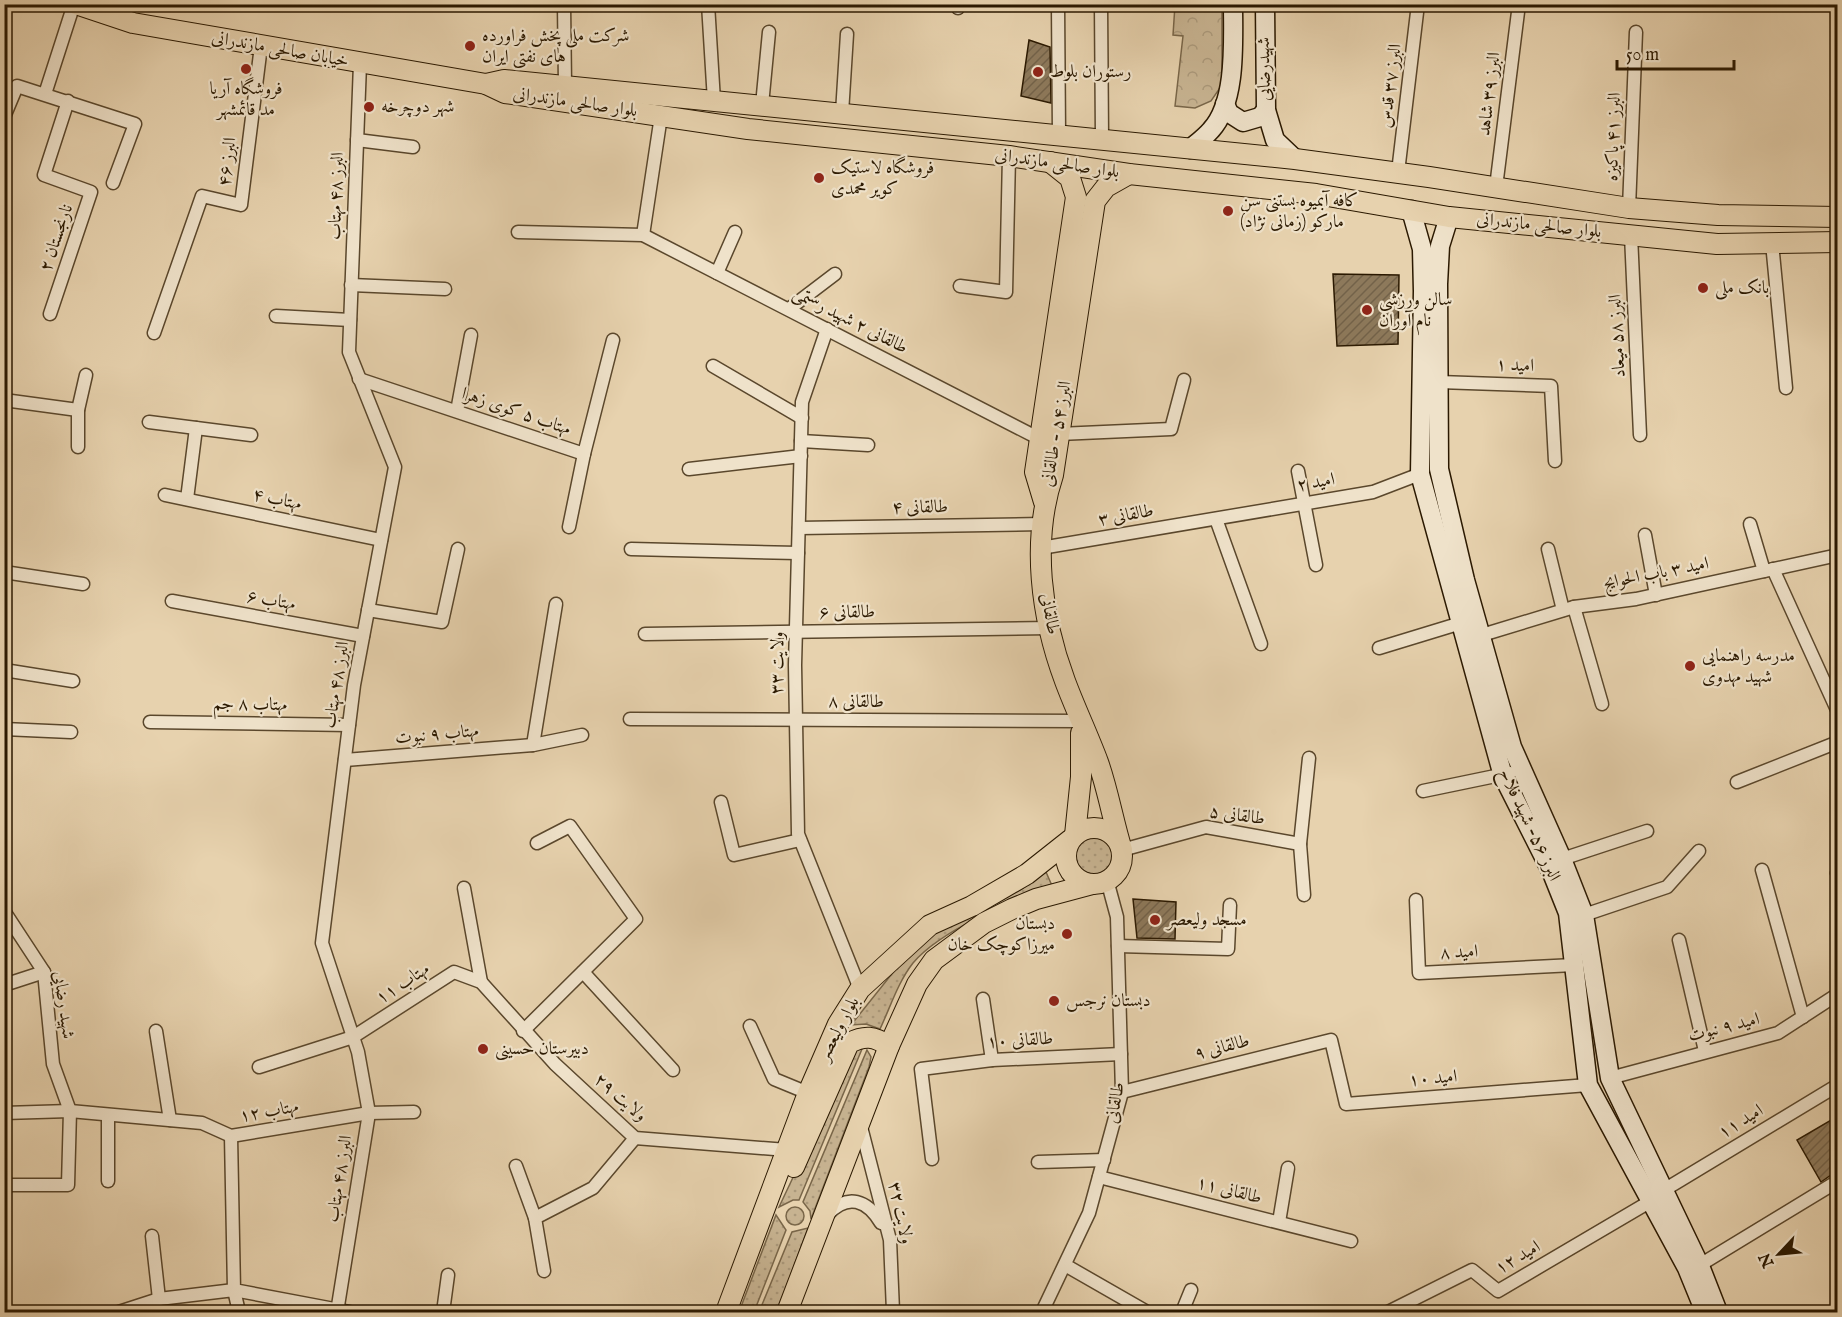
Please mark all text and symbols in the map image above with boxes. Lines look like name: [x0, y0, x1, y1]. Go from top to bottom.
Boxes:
place label: شرکت ملی پخش فراورده های نفتی ایران: [482, 25, 630, 69]
street label: خیابان صالحی مازندرانی: [210, 27, 350, 73]
scale bar: [1617, 33, 1734, 71]
street label: شهیدرضایی: [1253, 37, 1277, 101]
marker: شرکت ملی پخش فراورده های نفتی ایران: [463, 39, 477, 53]
street label: البرز ۳۷ قدس: [1374, 42, 1408, 129]
text: 50 m: [1626, 44, 1659, 67]
street label: البرز ۳۹ شاهد: [1473, 51, 1507, 137]
place label: رستوران بلوط: [1050, 61, 1131, 84]
marker: فروشگاه آریا مد قائمشهر: [239, 62, 253, 76]
marker: رستوران بلوط: [1031, 65, 1045, 79]
place label: فروشگاه آریا مد قائمشهر: [209, 76, 283, 122]
street label: بلوار صالحی مازندرانی: [511, 83, 639, 123]
street label: البرز ۴۱ پاکیزه: [1601, 92, 1627, 182]
place label: شهر دوچرخه: [381, 96, 454, 119]
marker: شهر دوچرخه: [362, 100, 376, 114]
street label: البرز ۴۶: [214, 136, 242, 188]
street label: بلوار صالحی مازندرانی: [993, 144, 1121, 184]
street label: البرز ۴۸ مهتاب: [324, 152, 350, 240]
place label: فروشگاه لاستیک کویر محمدی: [831, 155, 934, 201]
marker: فروشگاه لاستیک کویر محمدی: [812, 171, 826, 185]
place label: کافه آبمیوه بستنی سن مارکو (زمانی نژاد): [1240, 190, 1358, 234]
street label: نارنجستان ۲: [35, 201, 79, 275]
marker: کافه آبمیوه بستنی سن مارکو (زمانی نژاد): [1221, 204, 1235, 218]
street label: بلوار صالحی مازندرانی: [1475, 208, 1603, 244]
place label: بانک ملی: [1715, 277, 1769, 300]
marker: بانک ملی: [1696, 281, 1710, 295]
street label: طالقانی ۲ شهید رستمی: [789, 282, 911, 360]
place label: سالن ورزشی نام آوران: [1379, 289, 1452, 336]
street label: البرز ۵۸ میعاد: [1604, 294, 1632, 378]
marker: سالن ورزشی نام آوران: [1360, 303, 1374, 317]
street label: امید ۱: [1495, 354, 1535, 378]
street label: البرز ۵۴ - طالقانی: [1036, 379, 1078, 489]
street label: مهتاب ۵ کوی زهرا: [458, 383, 574, 442]
street label: امید ۲: [1295, 468, 1337, 498]
street label: مهتاب ۴: [251, 484, 304, 516]
street label: طالقانی ۴: [892, 496, 948, 520]
street label: طالقانی ۳: [1096, 500, 1156, 532]
street label: امید ۳ باب الحوایج: [1601, 552, 1712, 598]
street label: مهتاب ۶: [245, 585, 297, 617]
street label: طالقانی: [1034, 592, 1064, 636]
street label: طالقانی ۶: [819, 601, 875, 625]
street label: ولایت ٣۳: [766, 631, 790, 695]
street label: البرز ۴۸ مهتاب: [319, 640, 355, 730]
place label: مدرسه راهنمایی شهید مهدوی: [1702, 645, 1795, 689]
marker: مدرسه راهنمایی شهید مهدوی: [1683, 659, 1697, 673]
street label: طالقانی ۸: [828, 691, 884, 714]
street label: مهتاب ۸ جم: [213, 693, 287, 721]
street label: مهتاب ۹ نبوت: [394, 720, 480, 750]
street label: البرز ۵۶- شهید فلاح: [1490, 765, 1565, 887]
street label: طالقانی ۵: [1208, 801, 1266, 831]
place label: مسجد ولیعصر: [1165, 909, 1247, 932]
place label: دبستان میرزاکوچک خان: [948, 913, 1055, 957]
marker: مسجد ولیعصر: [1148, 913, 1162, 927]
marker: دبستان میرزاکوچک خان: [1060, 927, 1074, 941]
street label: امید ۸: [1439, 941, 1479, 965]
street label: مهتاب ۱۱: [372, 958, 434, 1010]
street label: شهید رضایی: [47, 970, 79, 1040]
place label: دبستان نرجس: [1066, 990, 1151, 1013]
street label: بلوار ولیعصر: [812, 993, 865, 1067]
marker: دبستان نرجس: [1047, 994, 1061, 1008]
street label: امید ۹ نبوت: [1686, 1008, 1762, 1048]
street label: طالقانی ۱۰: [986, 1028, 1054, 1054]
street label: طالقانی ۹: [1192, 1030, 1252, 1066]
place label: دبیرستان حسینی: [495, 1038, 589, 1061]
marker: دبیرستان حسینی: [476, 1042, 490, 1056]
street label: امید ۱۰: [1408, 1065, 1458, 1093]
street label: ولایت ٢٩: [589, 1069, 651, 1127]
street label: طالقانی: [1101, 1081, 1131, 1125]
street label: مهتاب ۱۲: [238, 1095, 301, 1129]
street label: امید ۱۱: [1714, 1100, 1768, 1144]
street label: البرز ۴۸ مهتاب: [322, 1134, 358, 1224]
street label: طالقانی ۱۱: [1194, 1172, 1264, 1210]
street label: ولایت ۳۲: [882, 1180, 918, 1246]
north arrow: [1749, 1224, 1809, 1284]
street label: امید ۱۲: [1491, 1236, 1545, 1280]
text: N: [1755, 1249, 1780, 1271]

